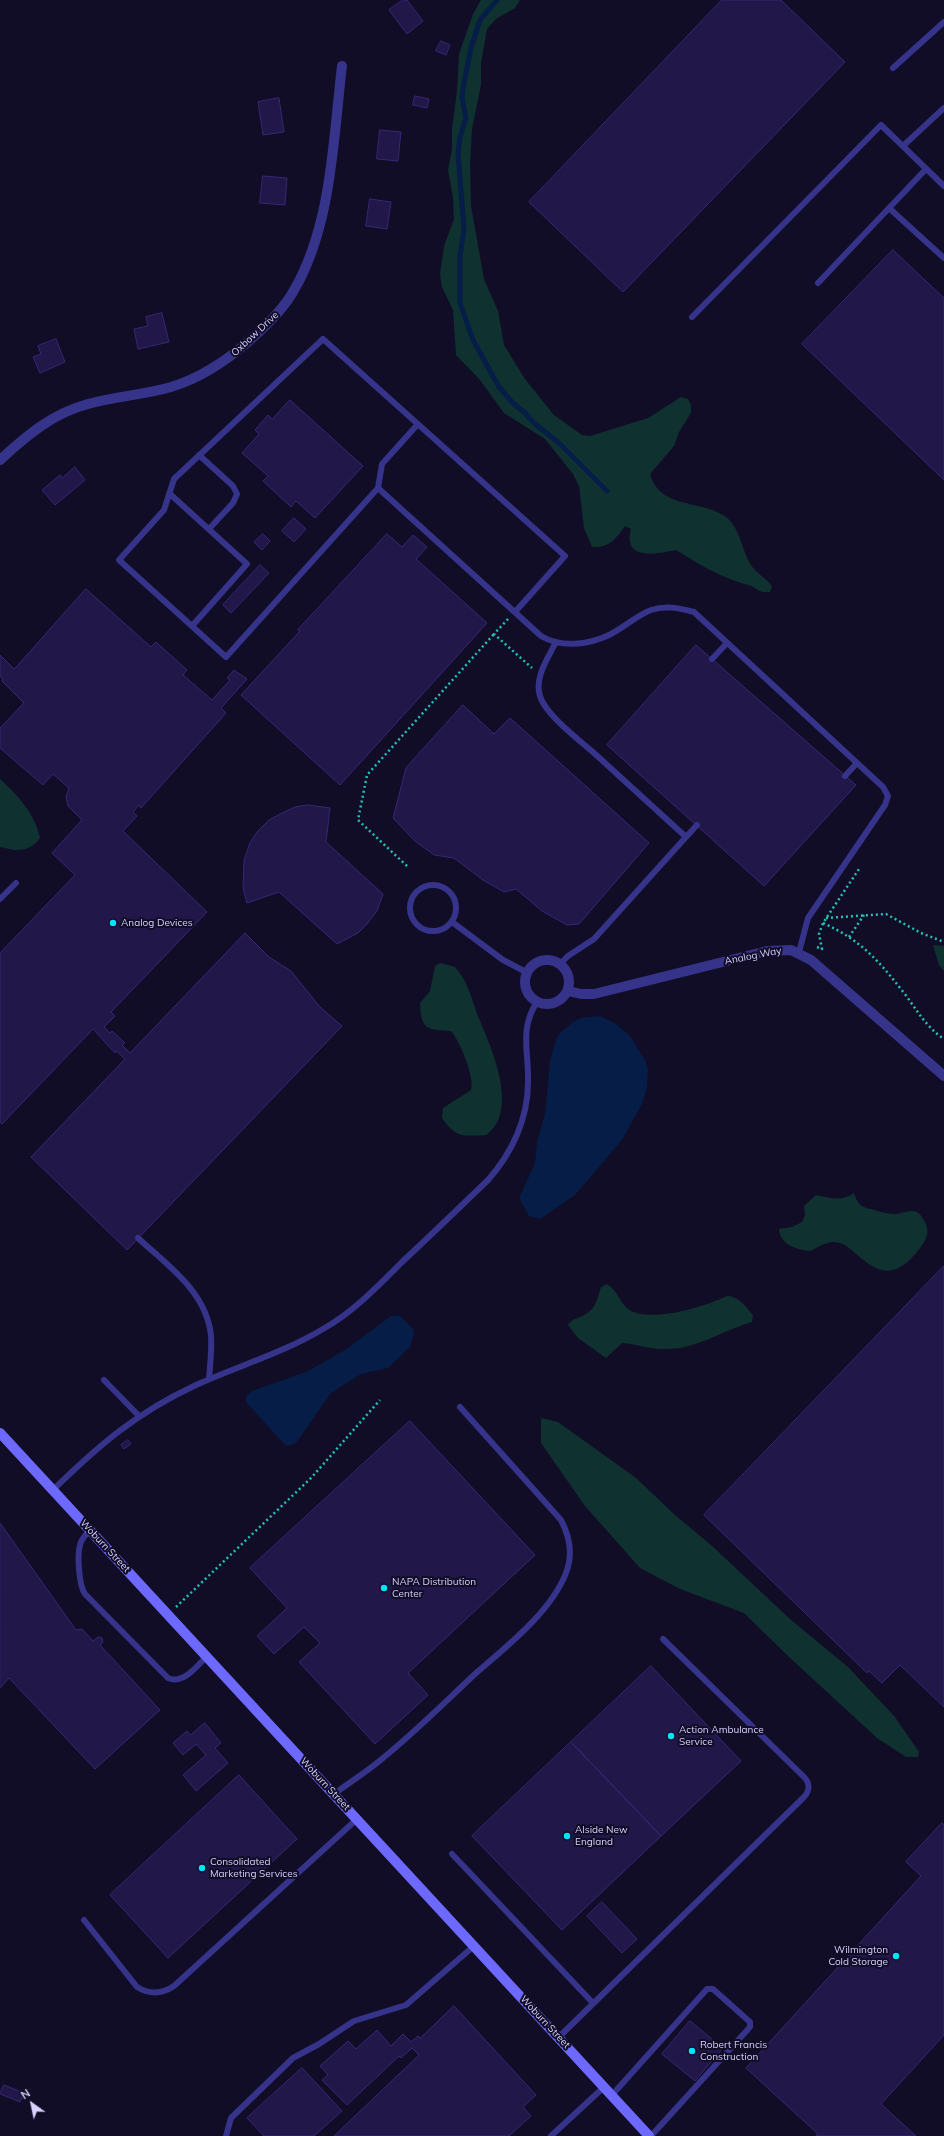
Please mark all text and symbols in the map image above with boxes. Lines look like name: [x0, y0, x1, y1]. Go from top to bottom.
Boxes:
street label: Oxbow Drive: [229, 309, 281, 359]
place label: Analog Devices: [121, 917, 193, 929]
marker: Analog Devices: [108, 918, 118, 928]
street label: Analog Way: [724, 945, 782, 967]
street label: Woburn Street: [78, 1517, 132, 1575]
place label: NAPA Distribution Center: [392, 1576, 476, 1600]
marker: NAPA Distribution Center: [379, 1583, 389, 1593]
place label: Action Ambulance Service: [679, 1724, 764, 1748]
marker: Action Ambulance Service: [666, 1731, 676, 1741]
street label: Woburn Street: [298, 1755, 352, 1813]
place label: Alside New England: [575, 1824, 628, 1848]
marker: Alside New England: [562, 1831, 572, 1841]
place label: Consolidated Marketing Services: [210, 1856, 298, 1880]
marker: Consolidated Marketing Services: [197, 1863, 207, 1873]
place label: Wilmington Cold Storage: [828, 1944, 888, 1968]
marker: Wilmington Cold Storage: [891, 1951, 901, 1961]
street label: Woburn Street: [518, 1993, 572, 2051]
place label: Robert Francis Construction: [700, 2039, 767, 2062]
marker: Robert Francis Construction: [687, 2046, 697, 2056]
north arrow: [12, 2084, 52, 2124]
text: N: [18, 2086, 33, 2102]

